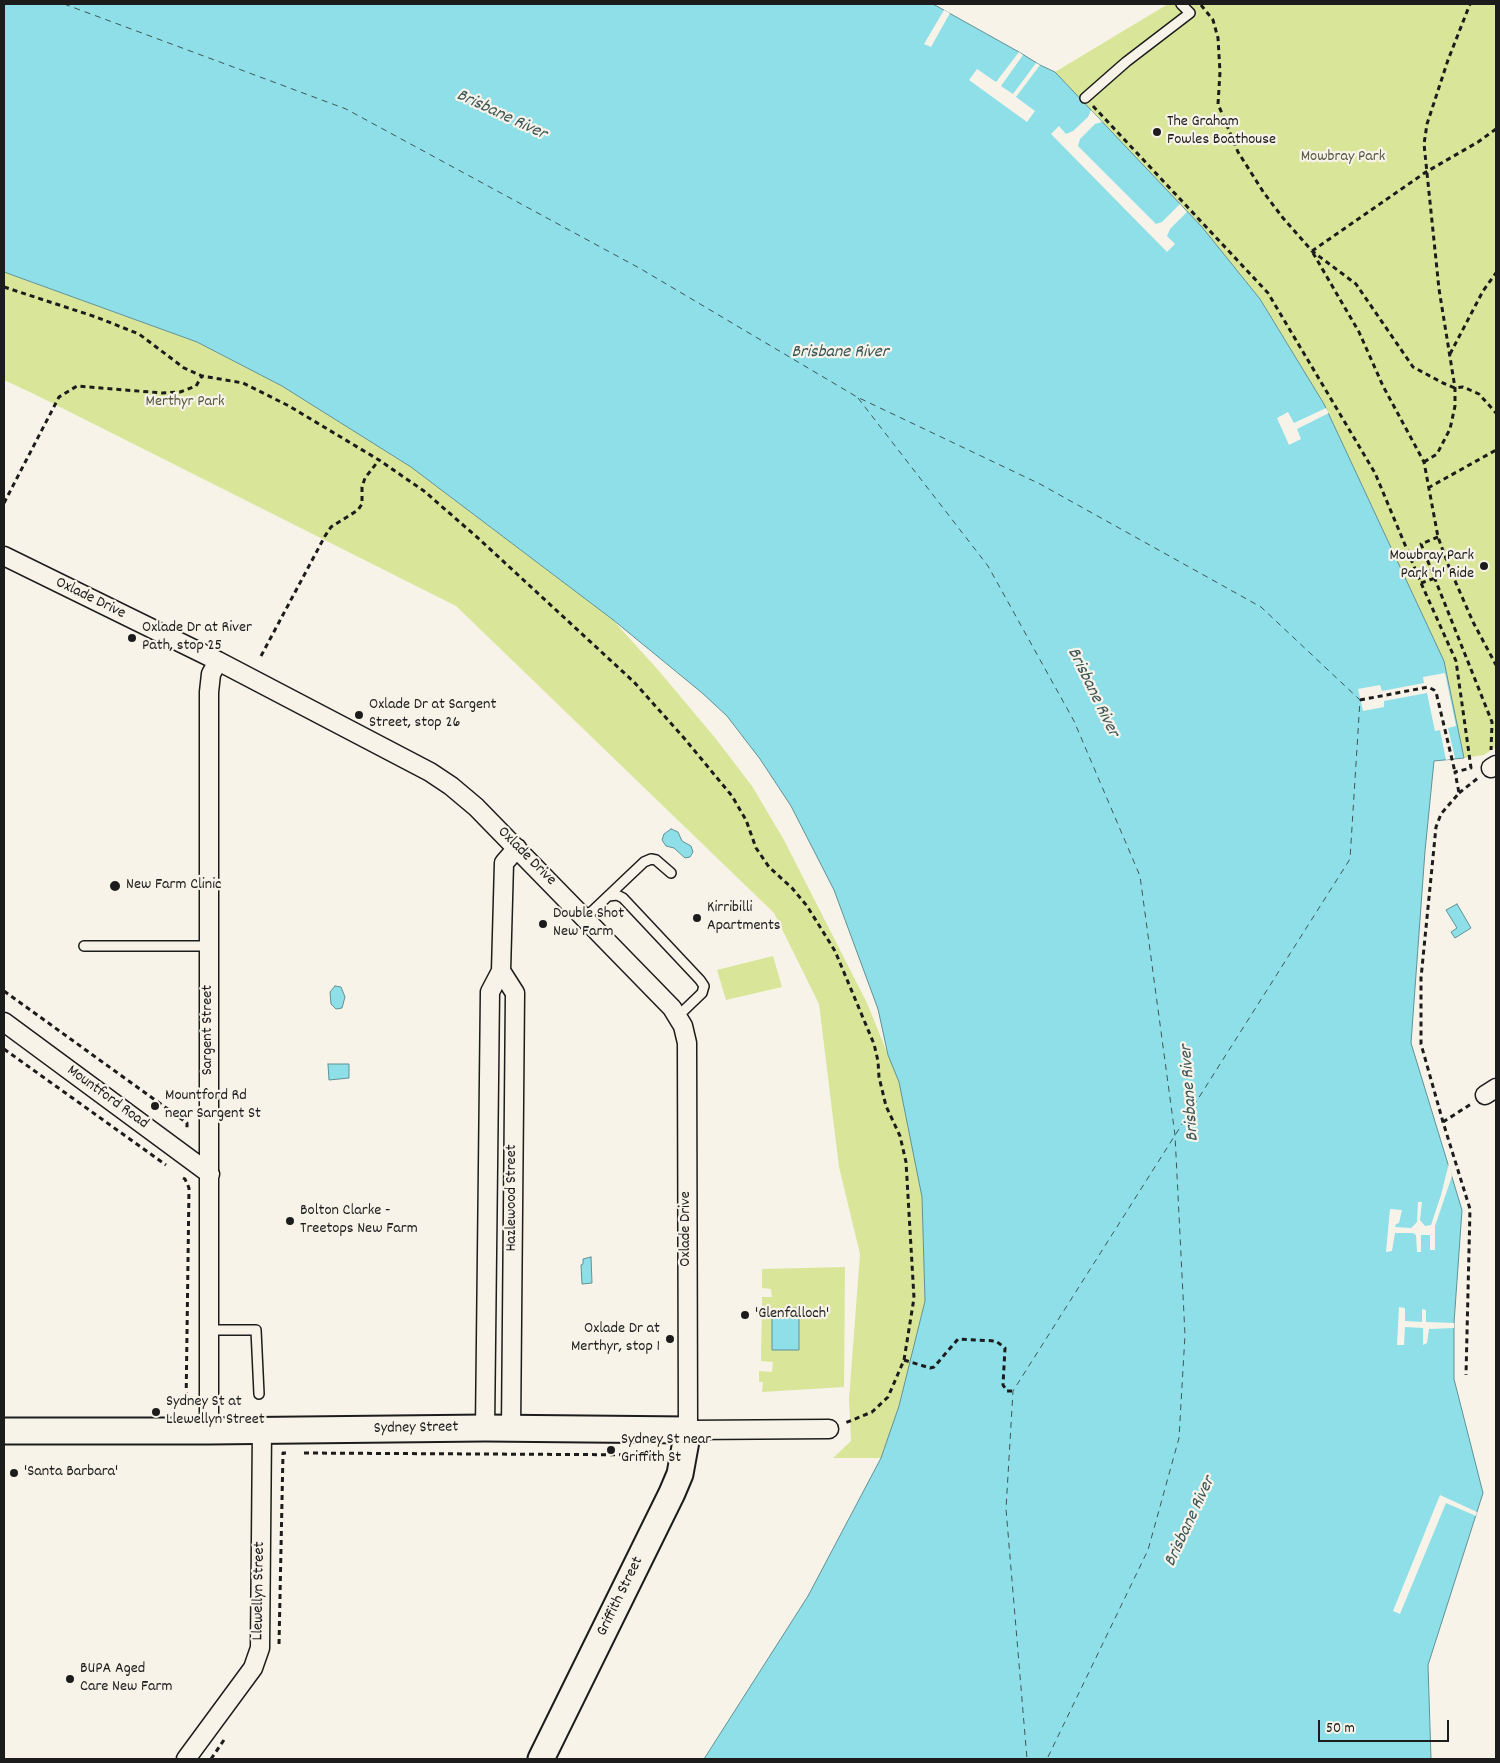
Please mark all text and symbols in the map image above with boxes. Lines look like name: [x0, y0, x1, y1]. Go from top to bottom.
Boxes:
water label: Brisbane River: [453, 86, 549, 146]
place label: The Graham Fowles Boathouse: [1167, 113, 1276, 151]
marker: The Graham Fowles Boathouse: [1151, 126, 1163, 138]
park label: Mowbray Park: [1301, 148, 1385, 168]
water label: Brisbane River: [792, 343, 888, 365]
park label: Merthyr Park: [146, 393, 224, 413]
place label: Mowbray Park Park 'n' Ride: [1389, 547, 1474, 585]
marker: Mowbray Park Park 'n' Ride: [1478, 560, 1490, 572]
street label: Oxlade Drive: [52, 574, 128, 624]
place label: Oxlade Dr at River Path, stop 25: [142, 619, 252, 657]
marker: Oxlade Dr at River Path, stop 25: [126, 632, 138, 644]
water label: Brisbane River: [1061, 645, 1123, 741]
place label: Oxlade Dr at Sargent Street, stop 26: [369, 696, 496, 734]
marker: Oxlade Dr at Sargent Street, stop 26: [353, 709, 365, 721]
street label: Oxlade Drive: [493, 824, 559, 890]
place label: New Farm Clinic: [126, 876, 222, 896]
marker: New Farm Clinic: [108, 879, 122, 893]
place label: Kirribilli Apartments: [707, 899, 781, 937]
place label: Double Shot New Farm: [553, 905, 624, 943]
marker: Kirribilli Apartments: [691, 912, 703, 924]
marker: Double Shot New Farm: [537, 918, 549, 930]
street label: Sargent Street: [199, 985, 219, 1075]
water label: Brisbane River: [1177, 1044, 1205, 1142]
street label: Mountford Road: [62, 1062, 152, 1134]
place label: Mountford Rd near Sargent St: [165, 1087, 261, 1125]
marker: Mountford Rd near Sargent St: [149, 1100, 161, 1112]
street label: Hazlewood Street: [503, 1144, 523, 1252]
street label: Oxlade Drive: [677, 1191, 697, 1267]
place label: Bolton Clarke - Treetops New Farm: [300, 1202, 418, 1240]
marker: Bolton Clarke - Treetops New Farm: [284, 1215, 296, 1227]
place label: 'Glenfalloch': [755, 1305, 829, 1325]
marker: 'Glenfalloch': [739, 1309, 751, 1321]
place label: Oxlade Dr at Merthyr, stop 1: [571, 1320, 660, 1358]
marker: Oxlade Dr at Merthyr, stop 1: [664, 1333, 676, 1345]
place label: Sydney St at Llewellyn Street: [166, 1393, 265, 1431]
marker: Sydney St at Llewellyn Street: [150, 1406, 162, 1418]
street label: Sydney Street: [374, 1419, 458, 1439]
place label: Sydney St near Griffith St: [621, 1431, 711, 1469]
marker: Sydney St near Griffith St: [605, 1444, 617, 1456]
place label: 'Santa Barbara': [24, 1463, 118, 1483]
marker: 'Santa Barbara': [8, 1467, 20, 1479]
water label: Brisbane River: [1161, 1474, 1221, 1570]
street label: Llewellyn Street: [250, 1541, 270, 1641]
street label: Griffith Street: [594, 1554, 648, 1640]
place label: BUPA Aged Care New Farm: [80, 1660, 173, 1698]
marker: BUPA Aged Care New Farm: [64, 1673, 76, 1685]
scale bar: [1320, 1710, 1451, 1742]
text: 50 m: [1326, 1718, 1355, 1740]

